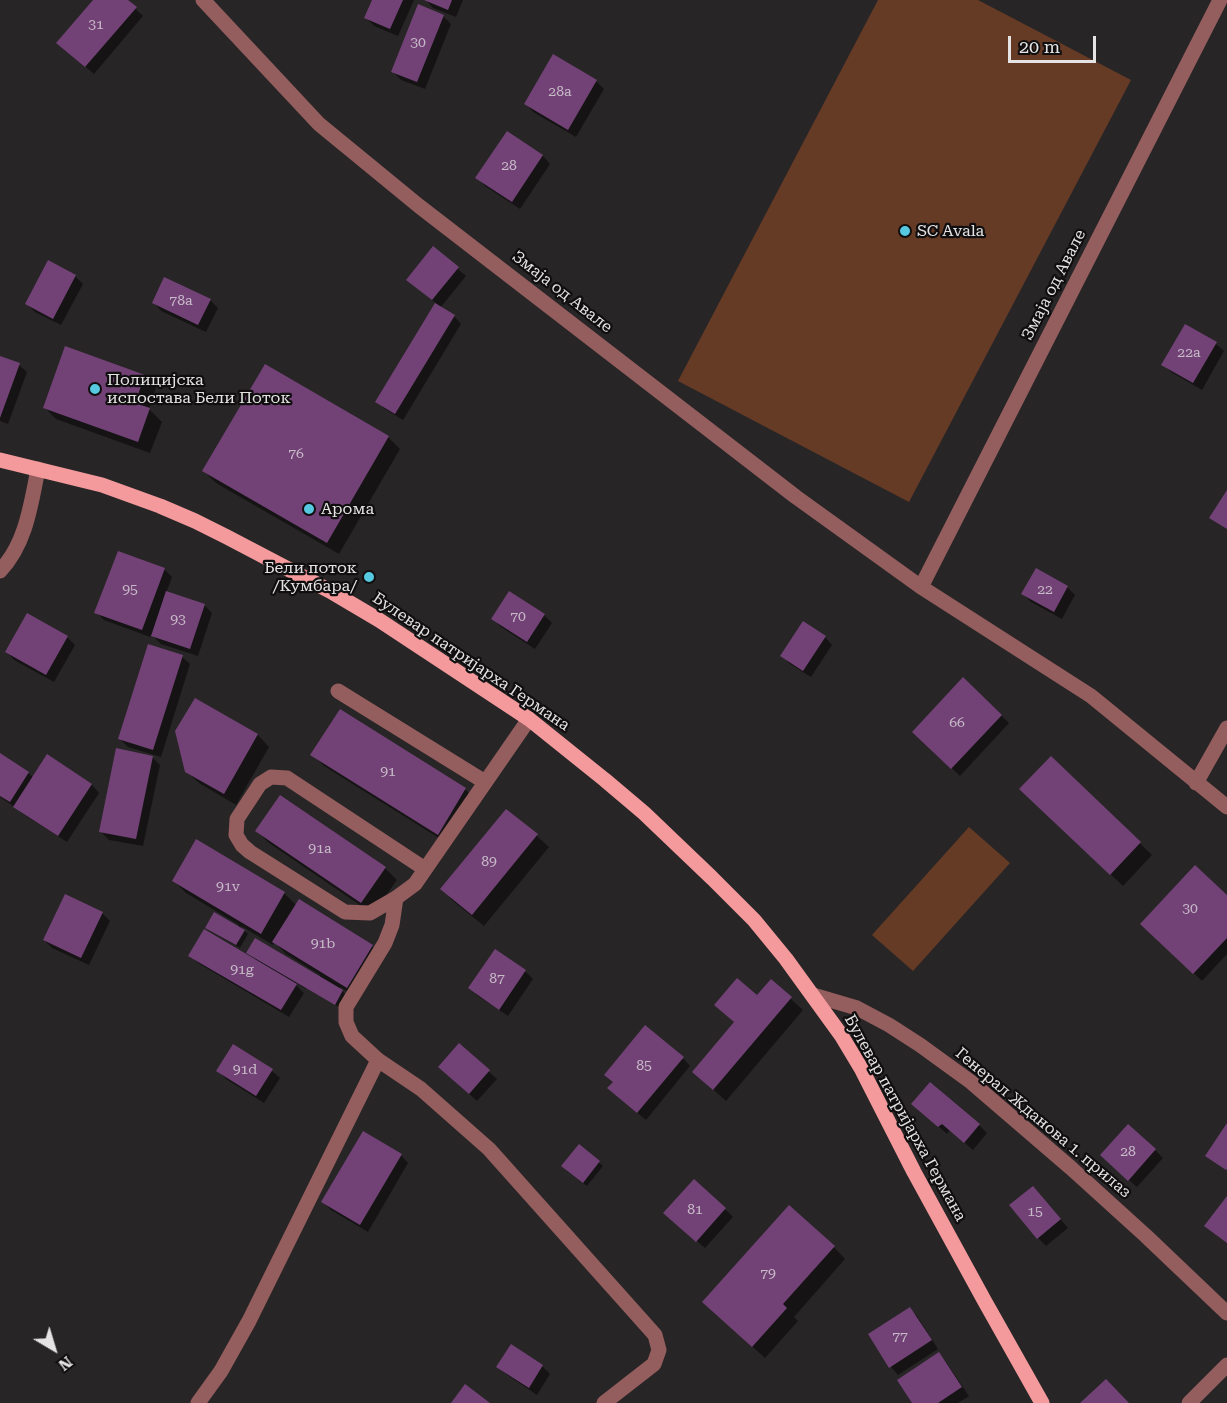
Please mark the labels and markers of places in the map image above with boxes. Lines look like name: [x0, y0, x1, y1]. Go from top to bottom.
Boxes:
place label: SC Avala: [917, 221, 984, 241]
marker: SC Avala: [898, 224, 912, 238]
place label: Полицијска испостава Бели Поток: [107, 370, 291, 408]
marker: Полицијска испостава Бели Поток: [88, 382, 102, 396]
place label: Арома: [321, 499, 374, 519]
marker: Арома: [302, 502, 316, 516]
place label: Бели поток /Кумбара/: [264, 558, 357, 596]
marker: Бели поток /Кумбара/: [362, 570, 376, 584]

